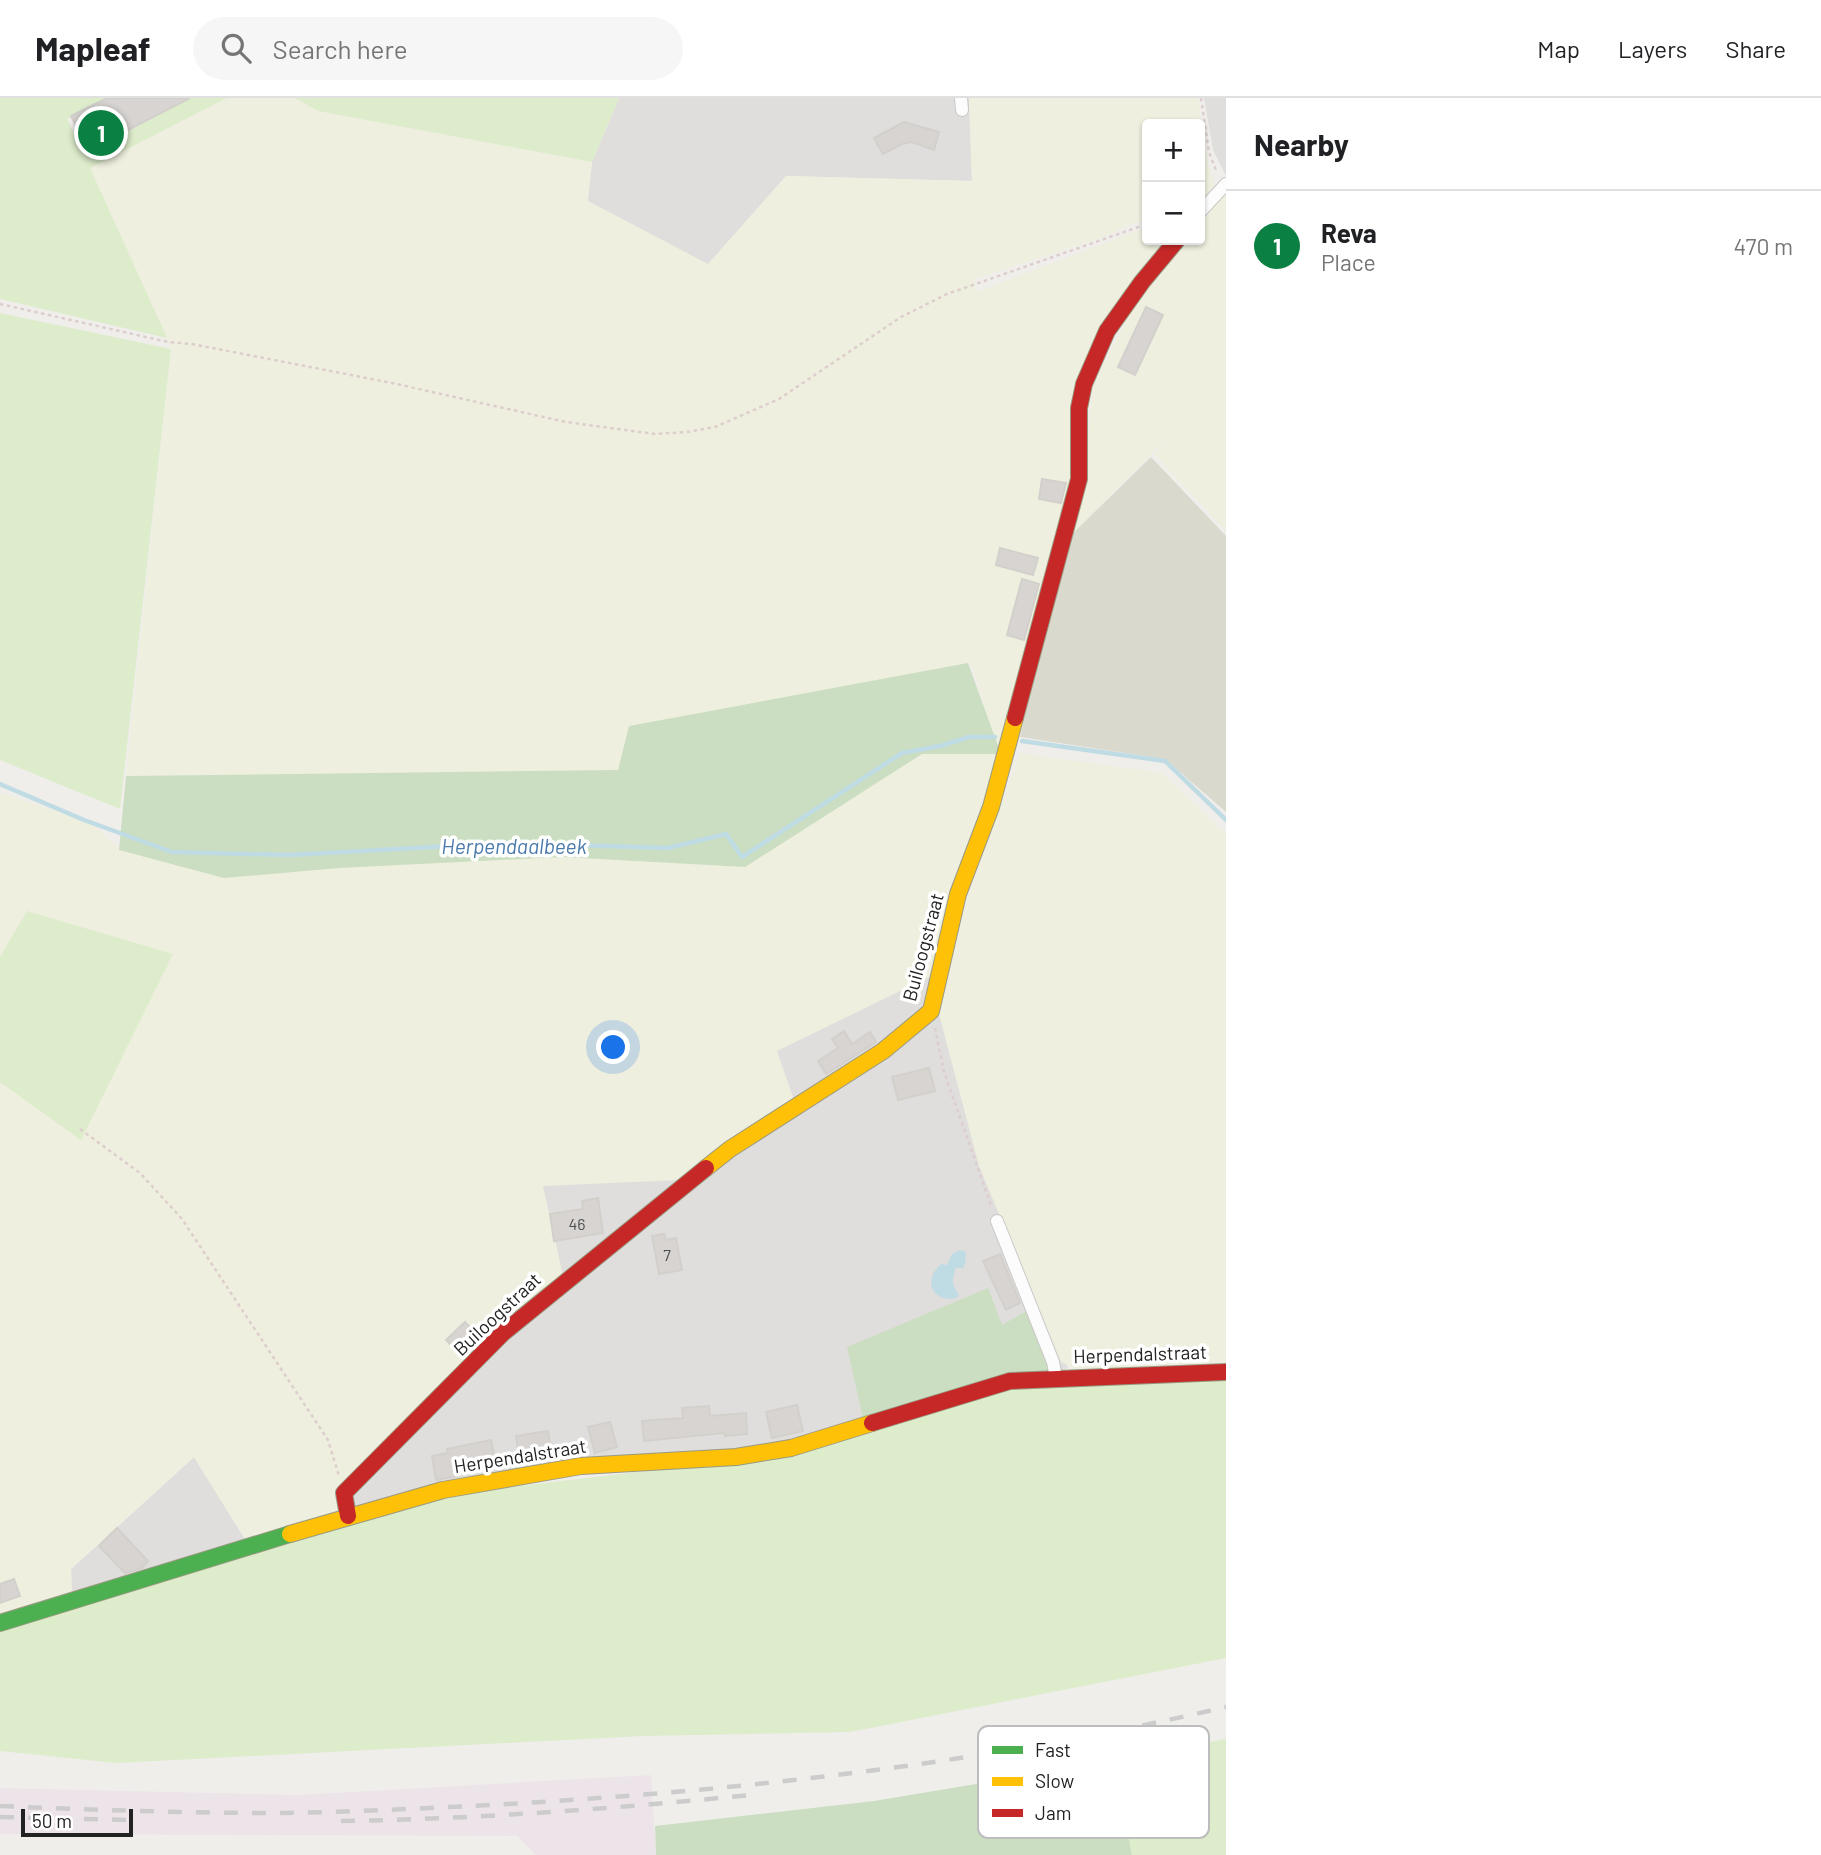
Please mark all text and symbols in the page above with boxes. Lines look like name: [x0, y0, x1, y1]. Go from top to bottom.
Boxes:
search box: [193, 17, 683, 80]
text: Mapleaf: [35, 28, 151, 68]
icon: search: [217, 29, 255, 67]
text: Search here: [273, 33, 408, 64]
text: Map: [1537, 34, 1580, 63]
text: Layers: [1618, 34, 1687, 63]
text: Share: [1725, 34, 1786, 63]
pin: 1: [78, 107, 124, 159]
map controls: [1142, 119, 1205, 245]
button: +: [1142, 119, 1205, 182]
text: Nearby: [1254, 126, 1349, 162]
button: −: [1142, 182, 1205, 245]
text: Reva: [1321, 217, 1377, 248]
text: 1: [1273, 232, 1281, 260]
text: 470 m: [1734, 232, 1793, 260]
text: Place: [1321, 248, 1376, 276]
water label: Herpendaalbeek: [441, 833, 587, 858]
street label: Builoogstraat: [897, 890, 948, 1003]
your location: [596, 1030, 630, 1064]
house number: 46: [568, 1214, 586, 1233]
house number: 7: [663, 1245, 671, 1264]
street label: Builoogstraat: [448, 1267, 545, 1360]
street label: Herpendalstraat: [1073, 1340, 1207, 1367]
street label: Herpendalstraat: [452, 1434, 588, 1477]
legend: [978, 1726, 1209, 1838]
text: Fast: [1035, 1738, 1071, 1761]
text: Slow: [1035, 1769, 1074, 1792]
text: Jam: [1035, 1801, 1071, 1824]
scale bar: [21, 1806, 133, 1838]
text: 50 m: [32, 1809, 72, 1832]

